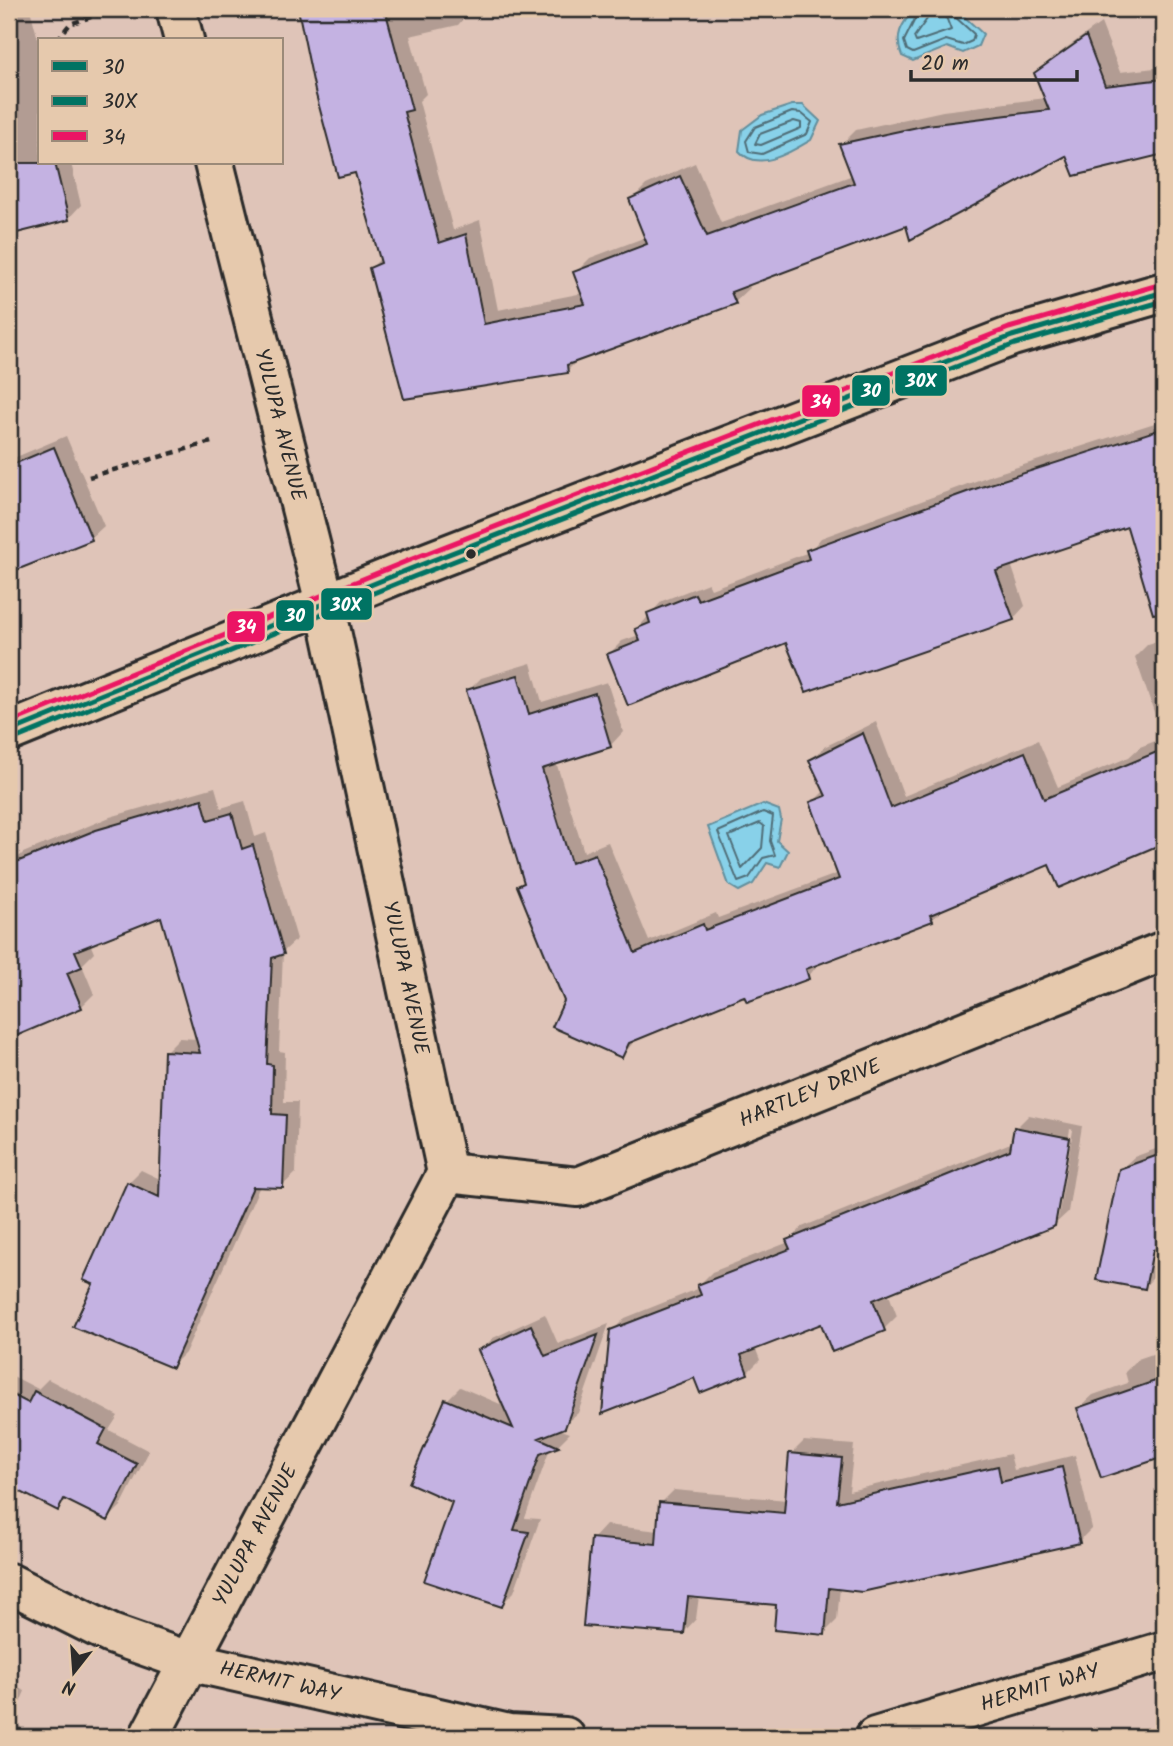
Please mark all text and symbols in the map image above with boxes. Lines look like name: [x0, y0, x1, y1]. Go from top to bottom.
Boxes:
legend: [38, 38, 284, 164]
scale bar: [911, 38, 1077, 82]
text: 20 m: [921, 48, 969, 81]
text: 30: [102, 52, 125, 85]
text: 30X: [102, 86, 138, 119]
text: 34: [102, 122, 126, 155]
street label: YULUPA AVENUE: [244, 345, 314, 506]
line badge: 30X: [894, 364, 948, 397]
text: 30X: [904, 367, 938, 397]
line badge: 30: [851, 374, 891, 407]
text: 30: [860, 377, 881, 407]
line badge: 34: [801, 384, 841, 418]
text: 34: [810, 388, 832, 418]
unlabelled marker: [464, 547, 478, 561]
line badge: 30X: [320, 587, 373, 621]
text: 30X: [329, 591, 363, 621]
line badge: 30: [275, 599, 315, 632]
text: 30: [284, 602, 305, 632]
line badge: 34: [226, 610, 266, 643]
text: 34: [235, 613, 257, 643]
street label: YULUPA AVENUE: [373, 898, 438, 1059]
street label: HARTLEY DRIVE: [734, 1050, 887, 1137]
street label: YULUPA AVENUE: [204, 1458, 307, 1612]
north arrow: [38, 1638, 108, 1708]
street label: HERMIT WAY: [217, 1652, 344, 1712]
street label: HERMIT WAY: [976, 1654, 1104, 1721]
text: N: [59, 1670, 80, 1702]

